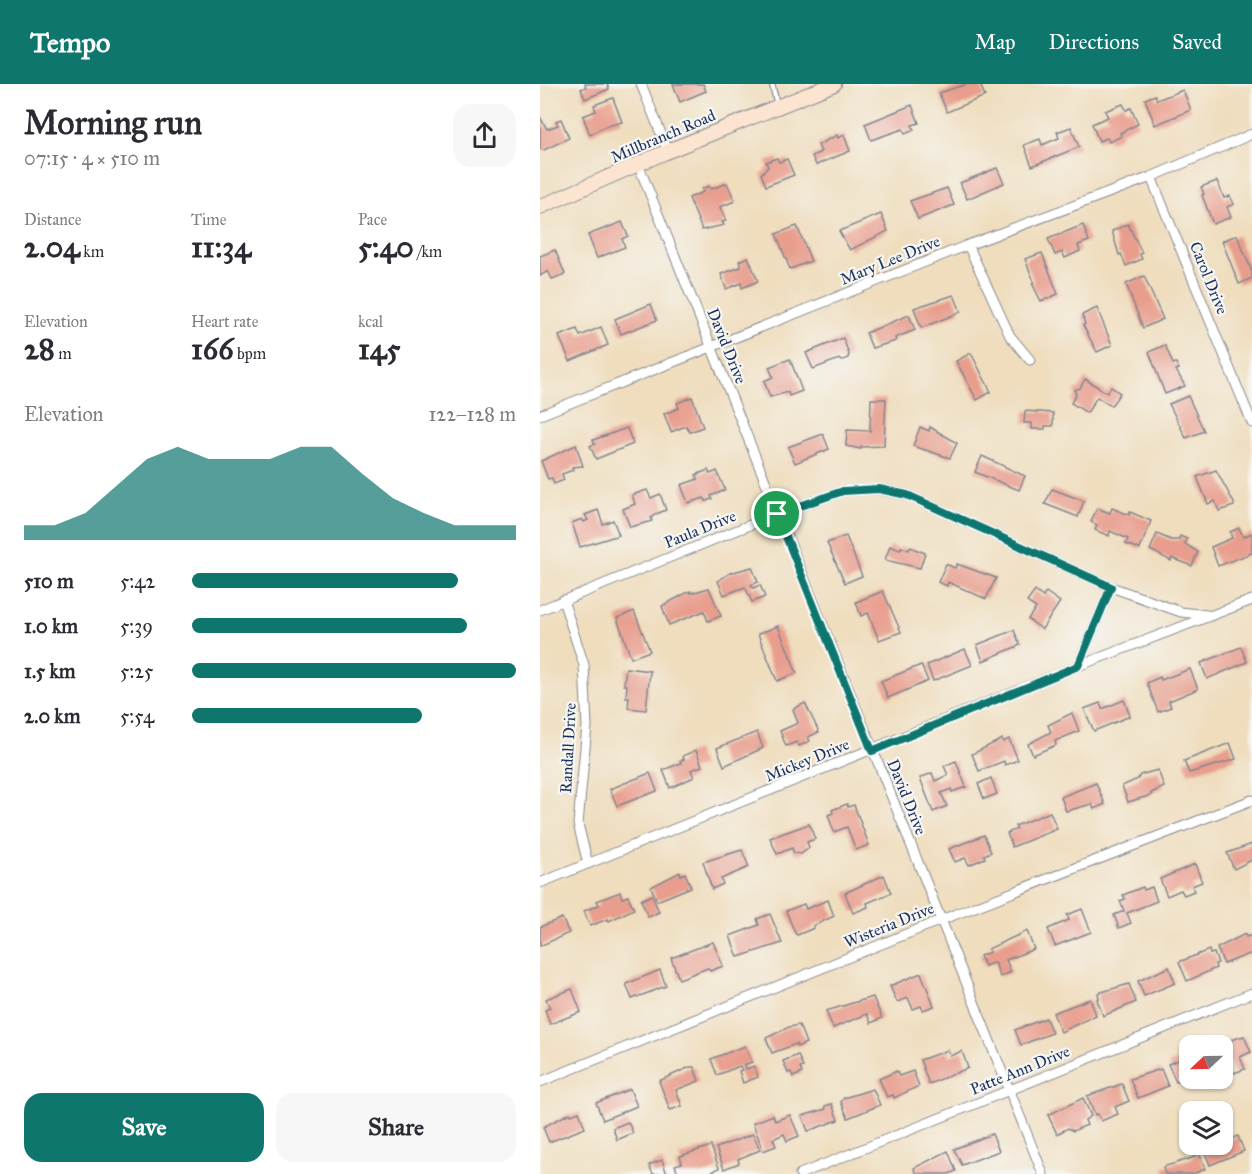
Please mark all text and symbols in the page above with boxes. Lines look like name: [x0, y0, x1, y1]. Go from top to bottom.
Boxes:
text: Tempo: [30, 25, 110, 60]
text: Map: [975, 29, 1016, 55]
text: Directions: [1049, 29, 1139, 55]
text: Saved: [1172, 29, 1222, 55]
text: Morning run: [24, 103, 202, 143]
button: share: [453, 104, 516, 167]
street label: Millbranch Road: [608, 105, 718, 167]
text: 07:15 · 4 × 510 m: [24, 146, 160, 170]
text: Distance: [24, 210, 81, 229]
text: Time: [191, 210, 226, 229]
text: Pace: [358, 210, 387, 229]
text: 2.04: [24, 229, 80, 265]
text: 11:34: [191, 229, 251, 265]
text: 5:40: [358, 229, 414, 265]
street label: Mary Lee Drive: [837, 231, 943, 289]
street label: Carol Drive: [1186, 239, 1232, 317]
text: km: [80, 242, 104, 261]
text: /km: [414, 242, 442, 261]
street label: David Drive: [703, 305, 751, 387]
text: Elevation: [24, 312, 88, 331]
text: Heart rate: [191, 312, 258, 331]
text: kcal: [358, 312, 383, 331]
text: 28: [24, 331, 55, 367]
text: 166: [191, 331, 234, 367]
text: 145: [358, 331, 401, 367]
text: m: [55, 344, 72, 363]
text: bpm: [234, 344, 266, 363]
text: Elevation: [24, 402, 103, 426]
text: 122–128 m: [428, 402, 516, 426]
pin: [751, 488, 802, 539]
icon: arrive: [760, 497, 793, 530]
street label: Paula Drive: [661, 506, 739, 552]
text: 510 m: [24, 569, 74, 593]
text: 5:42: [120, 569, 155, 593]
text: 1.0 km: [24, 614, 78, 638]
text: 5:39: [120, 614, 153, 638]
text: 1.5 km: [24, 659, 75, 683]
text: 5:25: [120, 659, 153, 683]
street label: Randall Drive: [556, 702, 580, 794]
text: 2.0 km: [24, 704, 80, 728]
text: 5:54: [120, 704, 154, 728]
street label: Mickey Drive: [762, 734, 852, 786]
street label: David Drive: [883, 756, 931, 838]
street label: Wisteria Drive: [841, 898, 937, 952]
north arrow: [1179, 1035, 1233, 1089]
map controls: [1179, 1035, 1233, 1155]
street label: Patte Ann Drive: [967, 1041, 1073, 1099]
button: Save: [24, 1093, 264, 1162]
button: Share: [276, 1093, 516, 1162]
button: layers: [1179, 1101, 1233, 1155]

